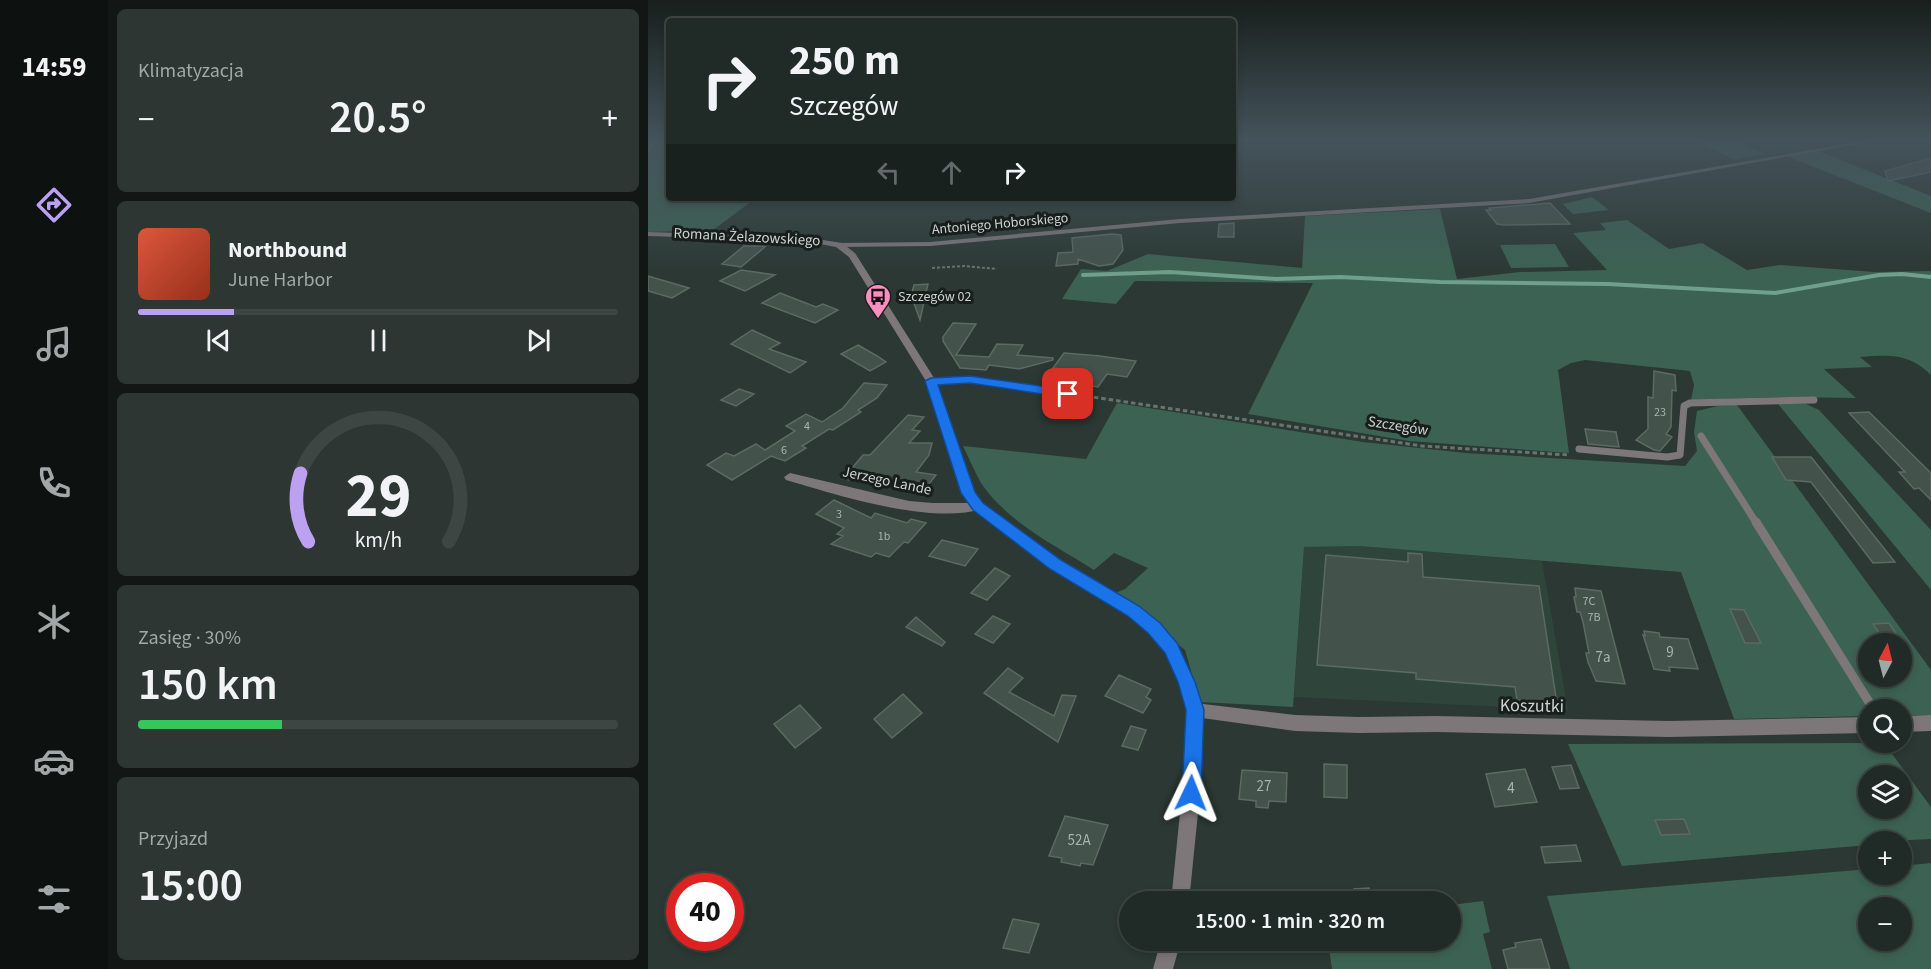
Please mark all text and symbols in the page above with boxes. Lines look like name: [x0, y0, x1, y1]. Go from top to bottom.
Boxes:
text: 250 m: [789, 31, 900, 91]
icon: right: [690, 42, 768, 120]
text: 14:59: [21, 48, 87, 87]
text: Klimatyzacja: [138, 57, 244, 85]
text: 20.5°: [329, 86, 427, 150]
text: Szczegów: [789, 87, 898, 126]
text: −: [138, 96, 154, 143]
text: +: [602, 96, 618, 143]
icon: left: [872, 156, 905, 189]
icon: ahead: [935, 156, 968, 189]
icon: right: [998, 156, 1031, 189]
icon: directions: [33, 184, 75, 226]
street label: Antoniego Hoborskiego: [931, 208, 1069, 240]
street label: Romana Żelazowskiego: [673, 223, 821, 251]
text: Northbound: [228, 234, 347, 266]
text: June Harbor: [228, 266, 332, 294]
bus stop icon: Szczegów 02: [863, 282, 893, 320]
place label: Szczegów 02: [898, 287, 972, 307]
icon: music: [33, 323, 75, 365]
icon: previous: [202, 324, 235, 357]
icon: pause: [362, 324, 395, 357]
icon: next: [522, 324, 555, 357]
pin: [1042, 368, 1093, 419]
icon: arrive: [1051, 377, 1084, 410]
house number: 23: [1654, 404, 1666, 421]
street label: Szczegów: [1366, 411, 1430, 441]
house number: 4: [804, 418, 810, 435]
house number: 6: [781, 442, 787, 459]
text: 29: [345, 452, 411, 541]
street label: Jerzego Lande: [841, 461, 933, 501]
icon: phone: [33, 462, 75, 504]
house number: 3: [836, 506, 842, 523]
text: km/h: [354, 525, 402, 556]
house number: 1b: [878, 528, 891, 545]
house number: 7C: [1583, 593, 1596, 610]
icon: climate: [33, 601, 75, 643]
house number: 7B: [1587, 609, 1601, 626]
text: Zasięg · 30%: [138, 624, 241, 652]
north arrow: [1858, 633, 1912, 687]
map controls: [1858, 633, 1912, 951]
house number: 9: [1666, 642, 1674, 663]
house number: 7a: [1595, 647, 1611, 668]
text: 150 km: [138, 653, 278, 717]
street label: Koszutki: [1500, 693, 1564, 719]
button: search: [1858, 699, 1912, 753]
icon: car: [33, 740, 75, 782]
position arrow: [1159, 761, 1223, 825]
button: layers: [1858, 765, 1912, 819]
house number: 27: [1257, 776, 1271, 797]
house number: 4: [1507, 778, 1515, 799]
text: Przyjazd: [138, 825, 208, 853]
house number: 52A: [1067, 830, 1091, 851]
button: +: [1858, 831, 1912, 885]
text: 15:00: [138, 854, 243, 918]
speed limit sign: 40: [666, 873, 744, 951]
icon: filters: [33, 878, 75, 920]
button: −: [1858, 897, 1912, 951]
text: 15:00 · 1 min · 320 m: [1195, 905, 1385, 937]

